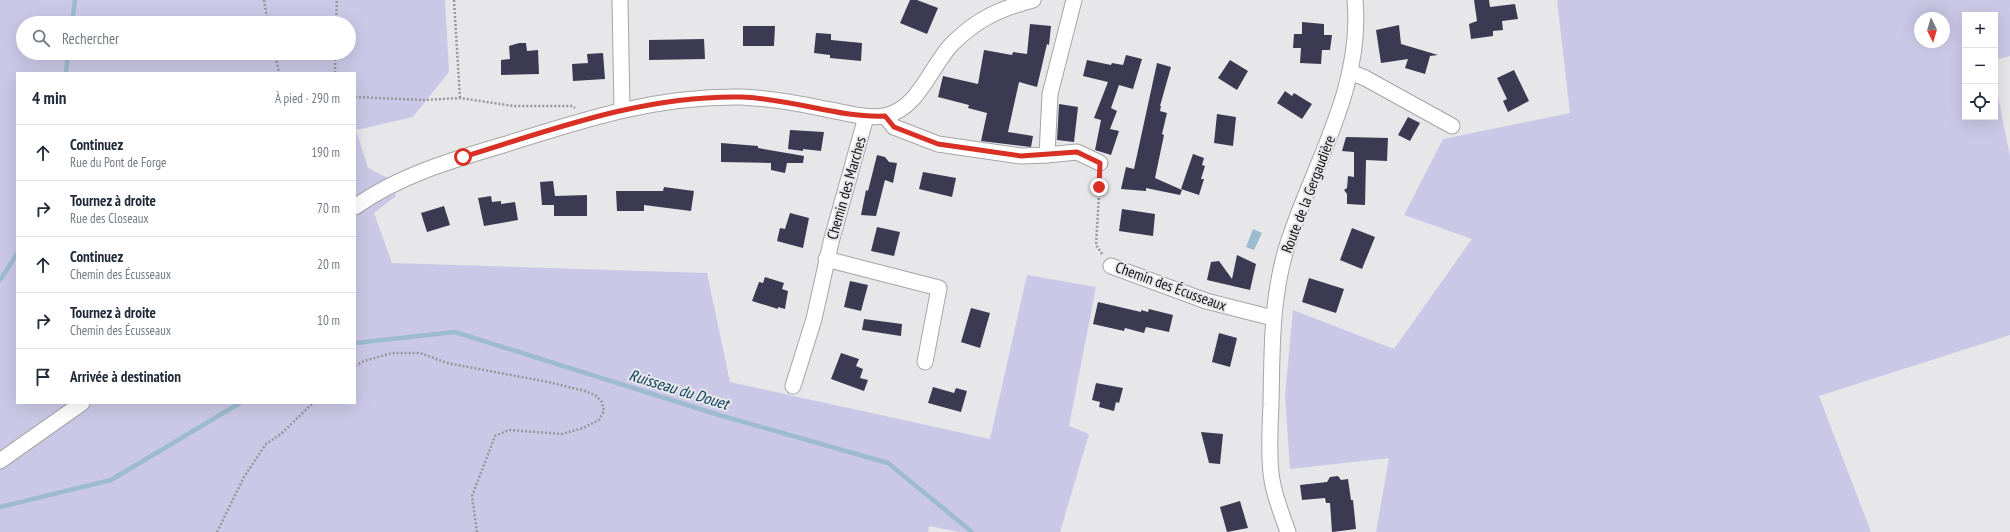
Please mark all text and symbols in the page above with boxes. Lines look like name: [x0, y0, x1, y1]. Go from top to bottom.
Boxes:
north arrow: [1914, 12, 1950, 48]
map controls: [1962, 12, 1998, 120]
button: +: [1962, 12, 1998, 48]
search box: [16, 16, 356, 60]
icon: search: [30, 27, 52, 49]
text: Rechercher: [62, 29, 119, 48]
button: −: [1962, 48, 1998, 84]
button: locate: [1962, 84, 1998, 120]
text: 4 min: [32, 87, 66, 109]
text: À pied · 290 m: [275, 90, 340, 107]
street label: Route de la Gergaudière: [1277, 132, 1339, 256]
street label: Chemin des Marches: [822, 134, 870, 242]
text: Continuez: [70, 135, 123, 154]
icon: ahead: [32, 142, 54, 164]
text: 190 m: [311, 144, 340, 161]
route start: [454, 148, 472, 166]
text: Rue du Pont de Forge: [70, 154, 166, 171]
route end: [1090, 178, 1108, 196]
text: Tournez à droite: [70, 191, 156, 210]
icon: right: [32, 198, 54, 220]
text: 70 m: [317, 200, 340, 217]
text: Rue des Closeaux: [70, 210, 149, 227]
text: Continuez: [70, 247, 123, 266]
icon: ahead: [32, 254, 54, 276]
text: 20 m: [317, 256, 340, 273]
street label: Chemin des Écusseaux: [1113, 257, 1229, 315]
text: Chemin des Écusseaux: [70, 266, 171, 283]
text: Tournez à droite: [70, 303, 156, 322]
icon: right: [32, 310, 54, 332]
text: 10 m: [317, 312, 340, 329]
text: Chemin des Écusseaux: [70, 322, 171, 339]
water label: Ruisseau du Douet: [627, 364, 733, 414]
icon: arrive: [32, 366, 54, 388]
text: Arrivée à destination: [70, 367, 181, 386]

